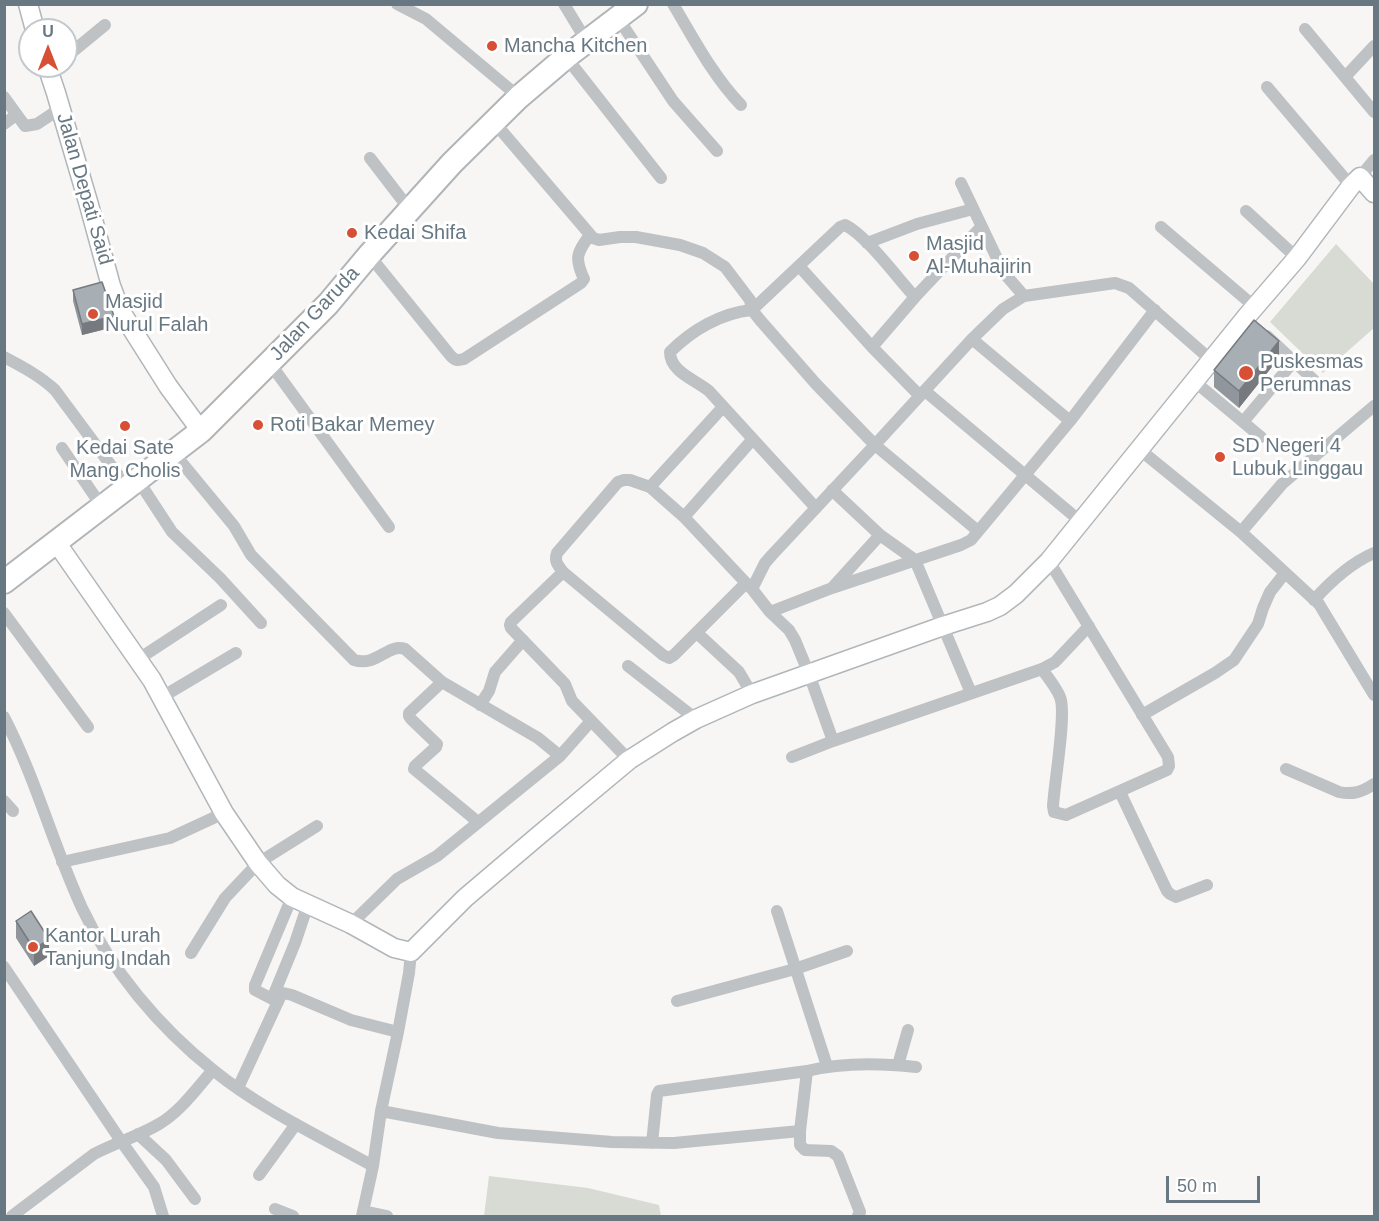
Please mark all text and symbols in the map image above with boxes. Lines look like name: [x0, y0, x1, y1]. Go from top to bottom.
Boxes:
north arrow: [18, 18, 78, 78]
text: U: [42, 23, 54, 40]
place label: Mancha Kitchen: [504, 34, 647, 58]
marker: Mancha Kitchen: [485, 39, 499, 53]
street label: Jalan Depati Said: [51, 110, 117, 268]
place label: Kedai Shifa: [364, 221, 466, 245]
marker: Kedai Shifa: [345, 226, 359, 240]
place label: Masjid Al-Muhajirin: [926, 232, 1032, 279]
marker: Masjid Al-Muhajirin: [907, 249, 921, 263]
street label: Jalan Garuda: [265, 262, 365, 366]
place label: Masjid Nurul Falah: [105, 290, 208, 337]
marker: Masjid Nurul Falah: [86, 307, 100, 321]
place label: Puskesmas Perumnas: [1260, 350, 1363, 397]
marker: Puskesmas Perumnas: [1237, 364, 1255, 382]
place label: Roti Bakar Memey: [270, 413, 434, 437]
marker: Roti Bakar Memey: [251, 418, 265, 432]
marker: Kedai Sate Mang Cholis: [118, 419, 132, 433]
place label: SD Negeri 4 Lubuk Linggau: [1232, 434, 1363, 481]
place label: Kedai Sate Mang Cholis: [69, 436, 181, 483]
marker: SD Negeri 4 Lubuk Linggau: [1213, 450, 1227, 464]
place label: Kantor Lurah Tanjung Indah: [45, 924, 171, 971]
marker: Kantor Lurah Tanjung Indah: [26, 940, 40, 954]
scale bar: [1169, 1164, 1264, 1202]
text: 50 m: [1177, 1176, 1217, 1196]

